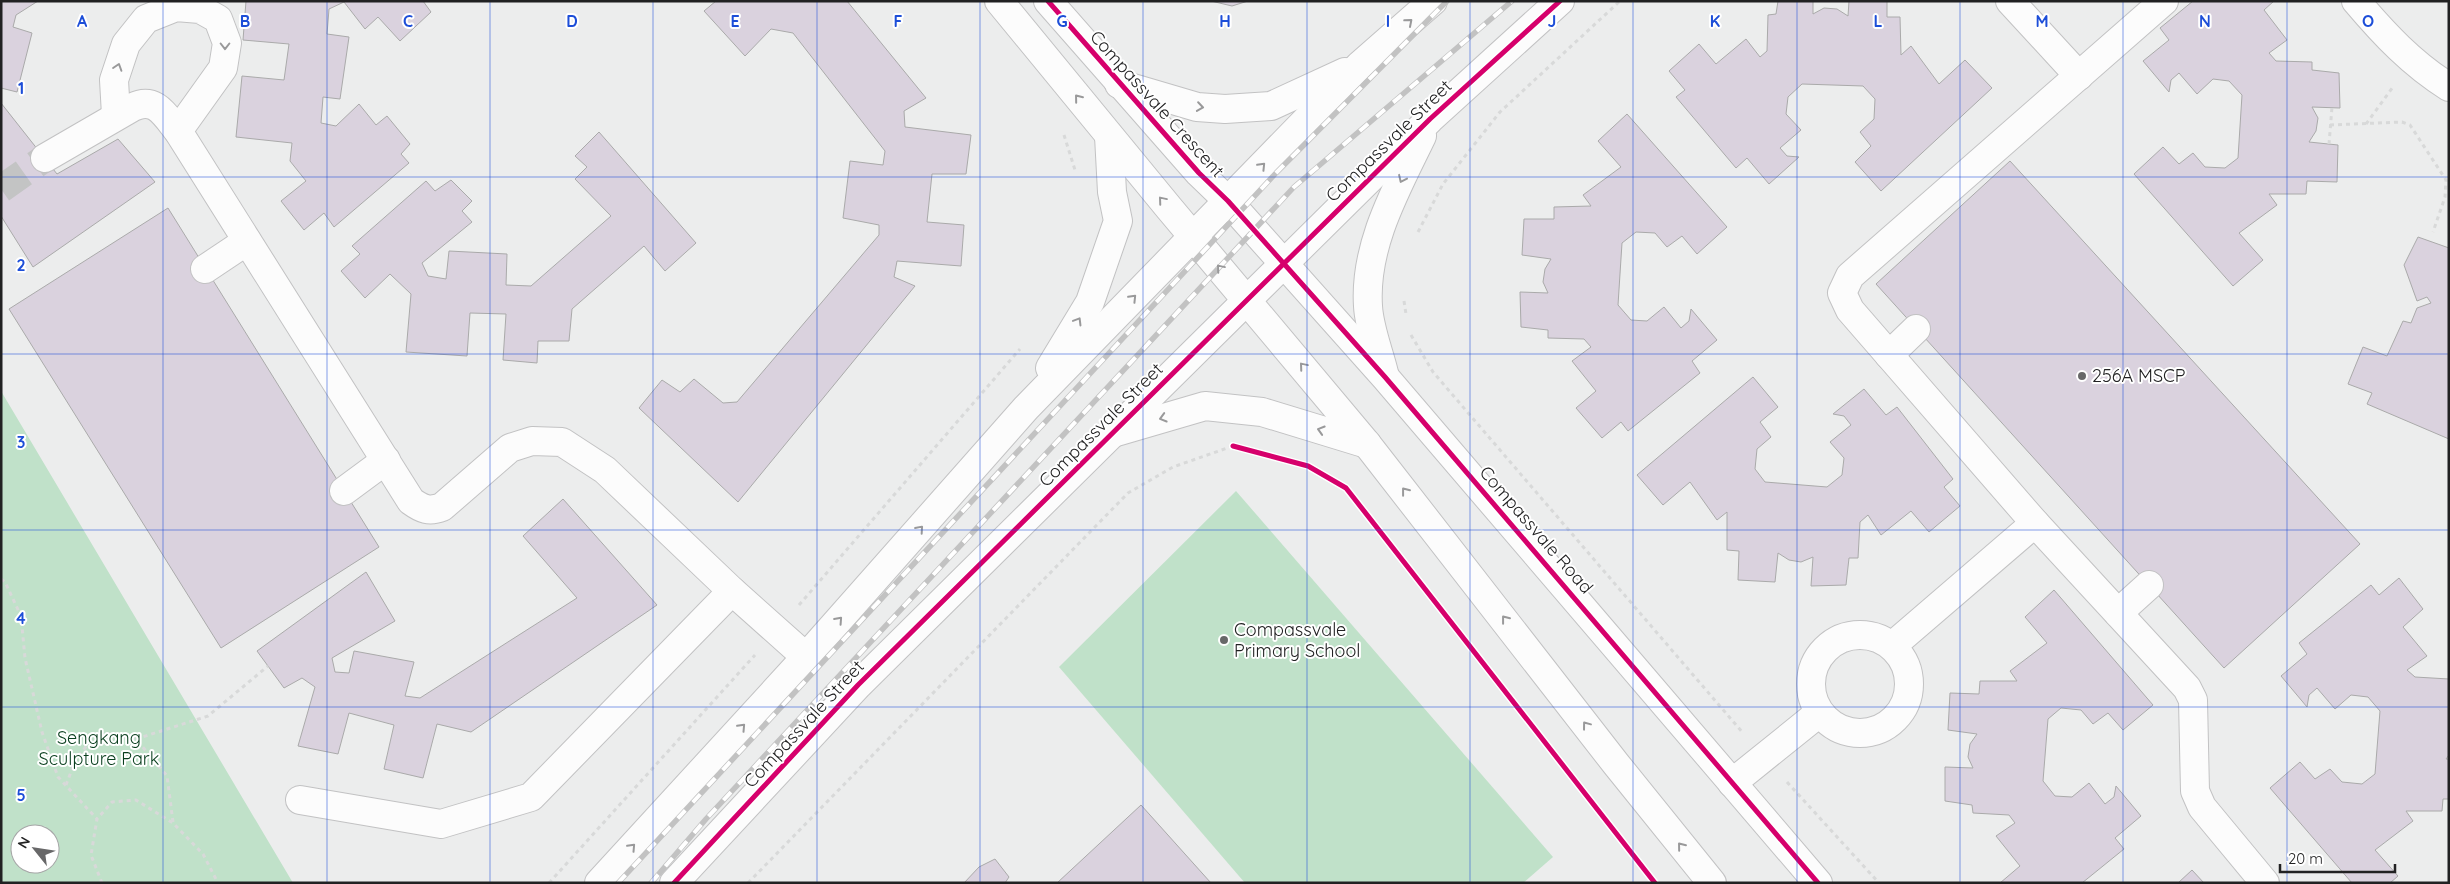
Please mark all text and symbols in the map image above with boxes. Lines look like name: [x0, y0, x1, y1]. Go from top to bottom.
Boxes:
text: A: [77, 11, 88, 31]
text: B: [240, 11, 250, 31]
text: C: [403, 11, 413, 31]
text: D: [566, 11, 578, 31]
text: E: [730, 11, 740, 31]
text: F: [894, 11, 903, 31]
text: G: [1056, 11, 1068, 31]
text: H: [1219, 11, 1231, 31]
text: I: [1386, 11, 1390, 31]
text: J: [1548, 11, 1556, 31]
text: K: [1710, 11, 1720, 31]
text: L: [1874, 11, 1883, 31]
text: M: [2035, 11, 2049, 31]
text: N: [2199, 11, 2211, 31]
text: O: [2362, 11, 2374, 31]
one-way arrow: [1404, 19, 1413, 28]
street label: Compassvale Crescent: [1085, 25, 1230, 182]
one-way arrow: [220, 43, 230, 51]
one-way arrow: [113, 64, 123, 72]
street label: Compassvale Street: [1321, 75, 1456, 207]
text: 1: [18, 78, 24, 98]
one-way arrow: [1075, 95, 1083, 104]
one-way arrow: [1196, 101, 1204, 112]
one-way arrow: [1256, 163, 1265, 172]
one-way arrow: [1398, 174, 1408, 183]
one-way arrow: [1158, 196, 1167, 205]
text: 2: [16, 255, 26, 275]
one-way arrow: [1216, 265, 1225, 274]
one-way arrow: [1127, 295, 1136, 304]
one-way arrow: [1071, 318, 1081, 327]
street label: Compassvale Street: [1034, 358, 1168, 492]
one-way arrow: [1300, 363, 1308, 372]
place label: 256A MSCP: [2092, 364, 2186, 387]
marker: 256A MSCP: [2076, 370, 2088, 382]
one-way arrow: [1159, 413, 1168, 423]
one-way arrow: [1317, 425, 1325, 435]
text: 3: [17, 432, 25, 452]
street label: Compassvale Road: [1475, 461, 1598, 598]
one-way arrow: [1401, 488, 1410, 497]
one-way arrow: [914, 525, 923, 534]
text: 4: [16, 608, 26, 628]
one-way arrow: [1501, 616, 1510, 625]
one-way arrow: [833, 617, 842, 626]
place label: Compassvale Primary School: [1234, 618, 1360, 662]
marker: Compassvale Primary School: [1218, 634, 1230, 646]
street label: Compassvale Street: [738, 655, 869, 792]
one-way arrow: [1583, 721, 1592, 731]
one-way arrow: [736, 724, 745, 733]
park label: Sengkang Sculpture Park: [39, 726, 159, 770]
text: 5: [16, 785, 26, 805]
north arrow: [10, 824, 60, 874]
text: N: [13, 834, 34, 851]
one-way arrow: [1677, 842, 1686, 851]
scale bar: [2280, 842, 2395, 874]
one-way arrow: [626, 843, 635, 852]
text: 20 m: [2288, 849, 2323, 868]

